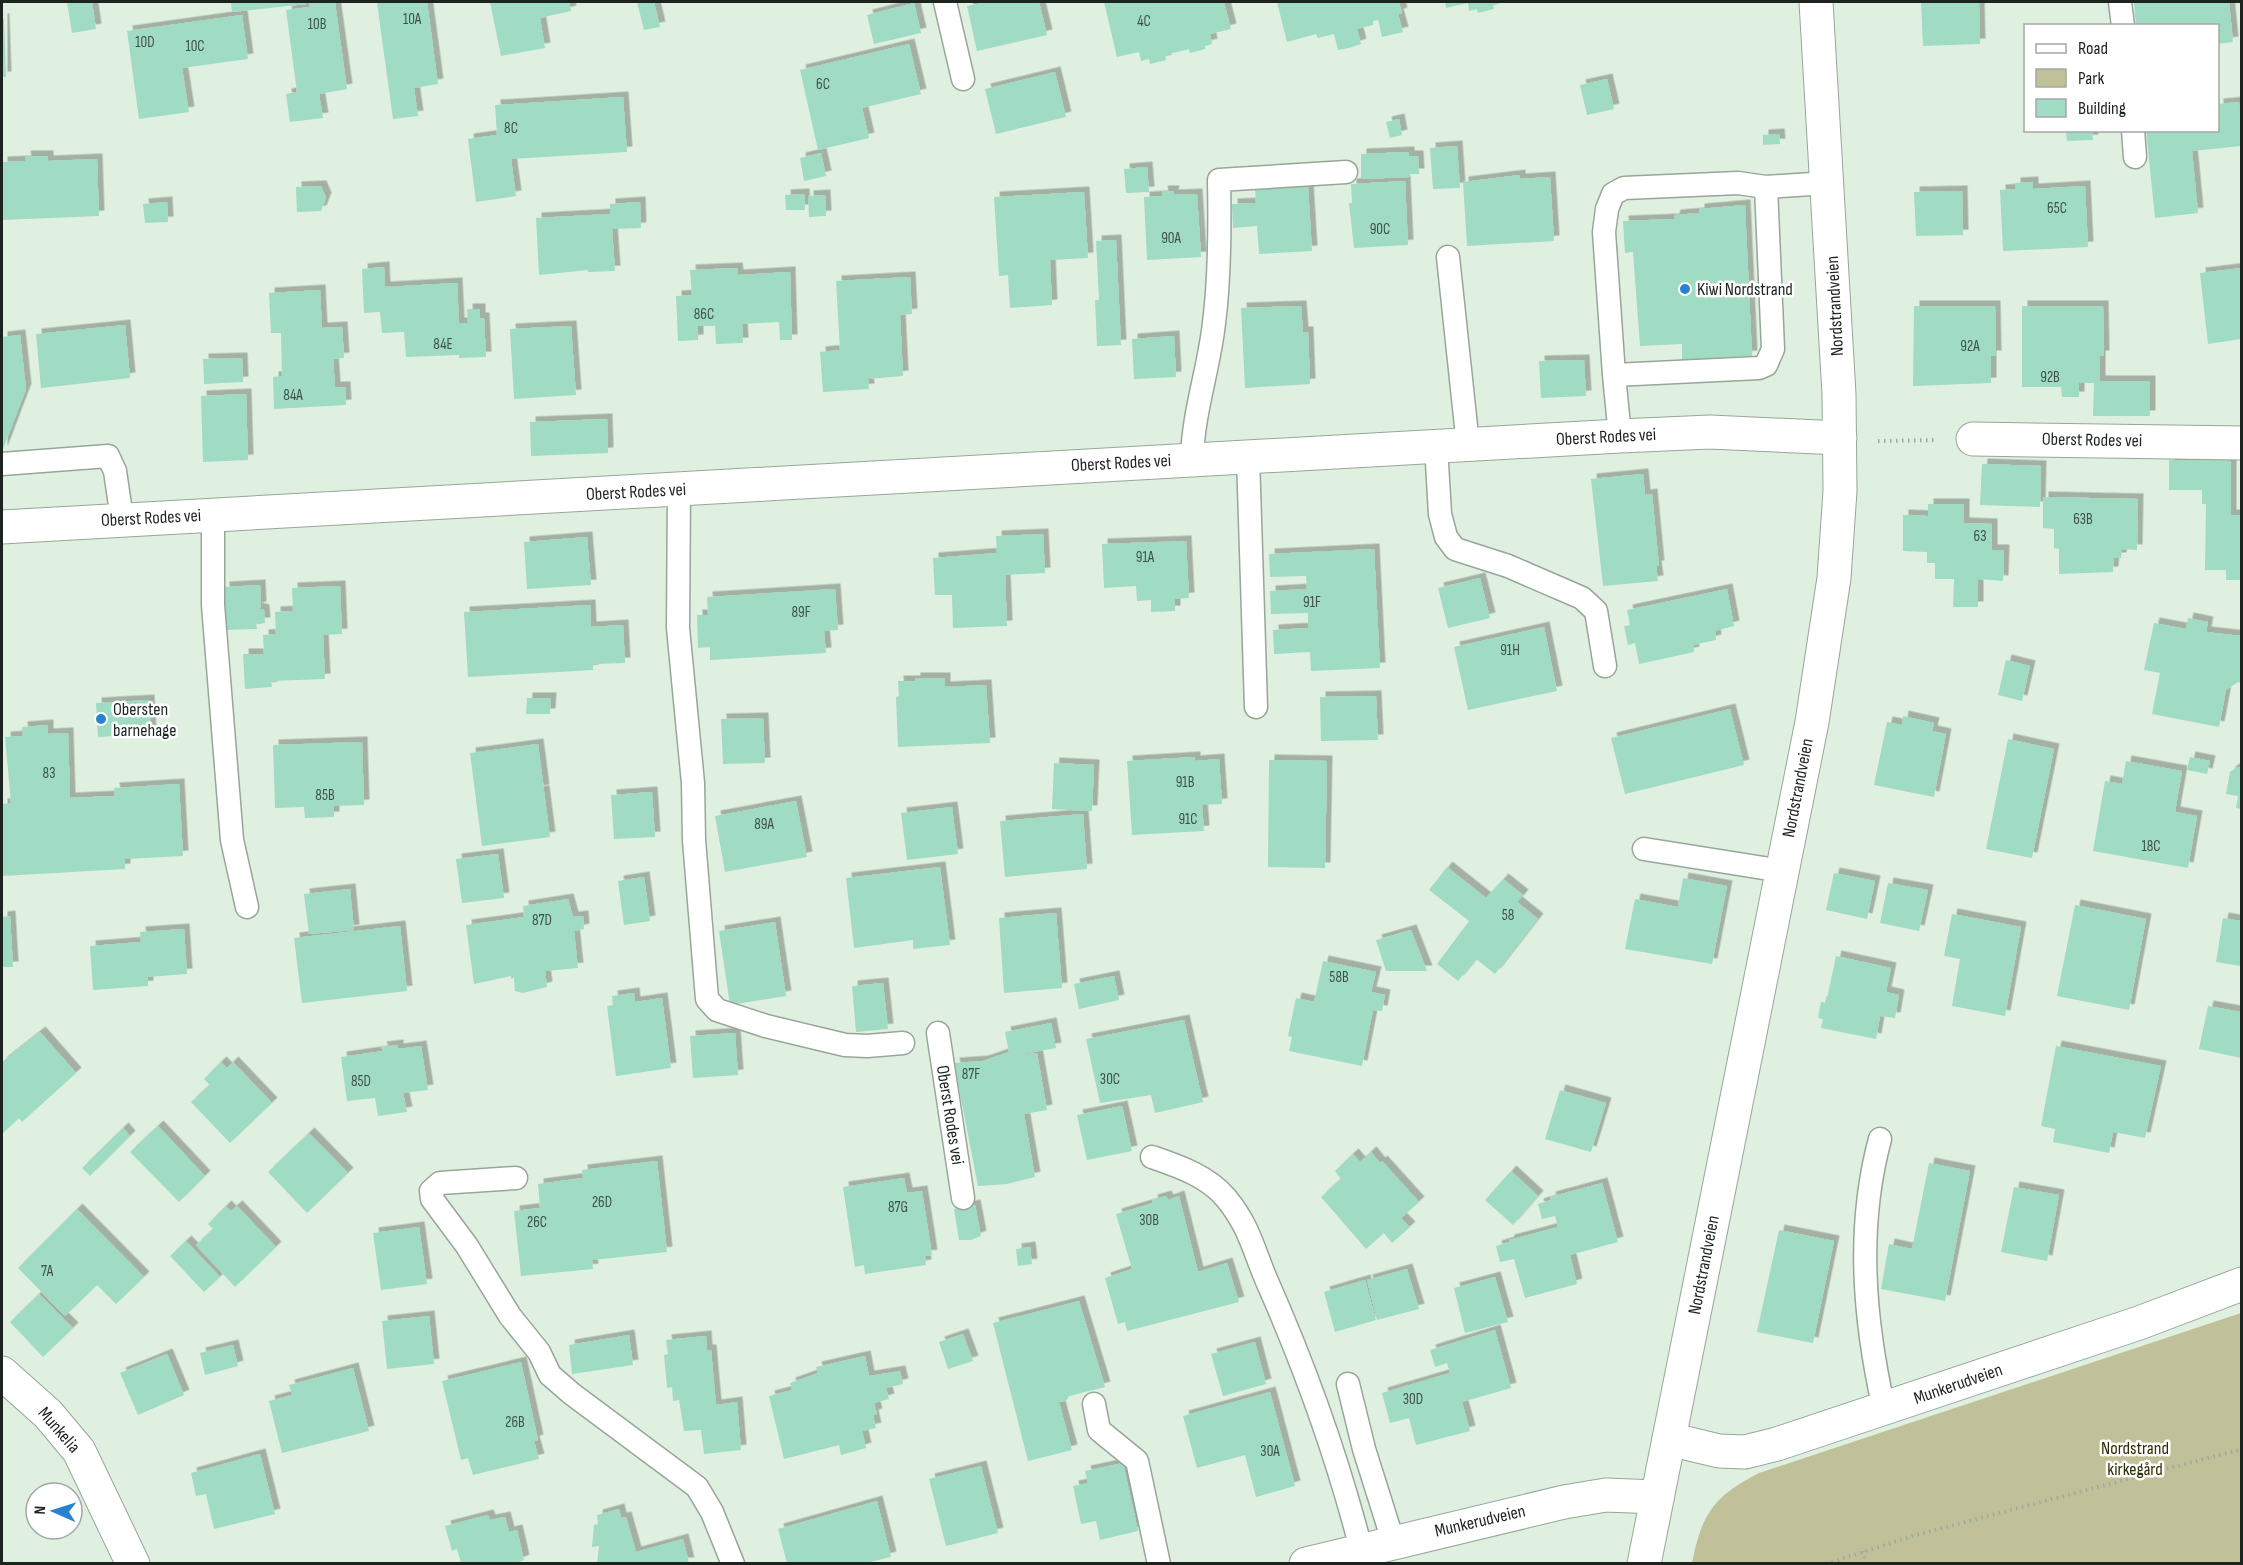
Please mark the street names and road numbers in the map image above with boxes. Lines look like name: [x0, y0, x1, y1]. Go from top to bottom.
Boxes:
street label: Nordstrandveien: [1822, 255, 1848, 357]
street label: Oberst Rodes vei: [1555, 424, 1657, 450]
street label: Oberst Rodes vei: [2042, 429, 2142, 451]
street label: Oberst Rodes vei: [1070, 450, 1172, 476]
street label: Oberst Rodes vei: [585, 479, 687, 505]
street label: Oberst Rodes vei: [100, 505, 202, 531]
street label: Nordstrandveien: [1778, 737, 1818, 839]
street label: Oberst Rodes vei: [932, 1064, 968, 1166]
street label: Nordstrandveien: [1684, 1214, 1724, 1316]
street label: Munkerudveien: [1911, 1359, 2005, 1409]
street label: Munkelia: [33, 1403, 85, 1457]
street label: Munkerudveien: [1433, 1500, 1527, 1542]

